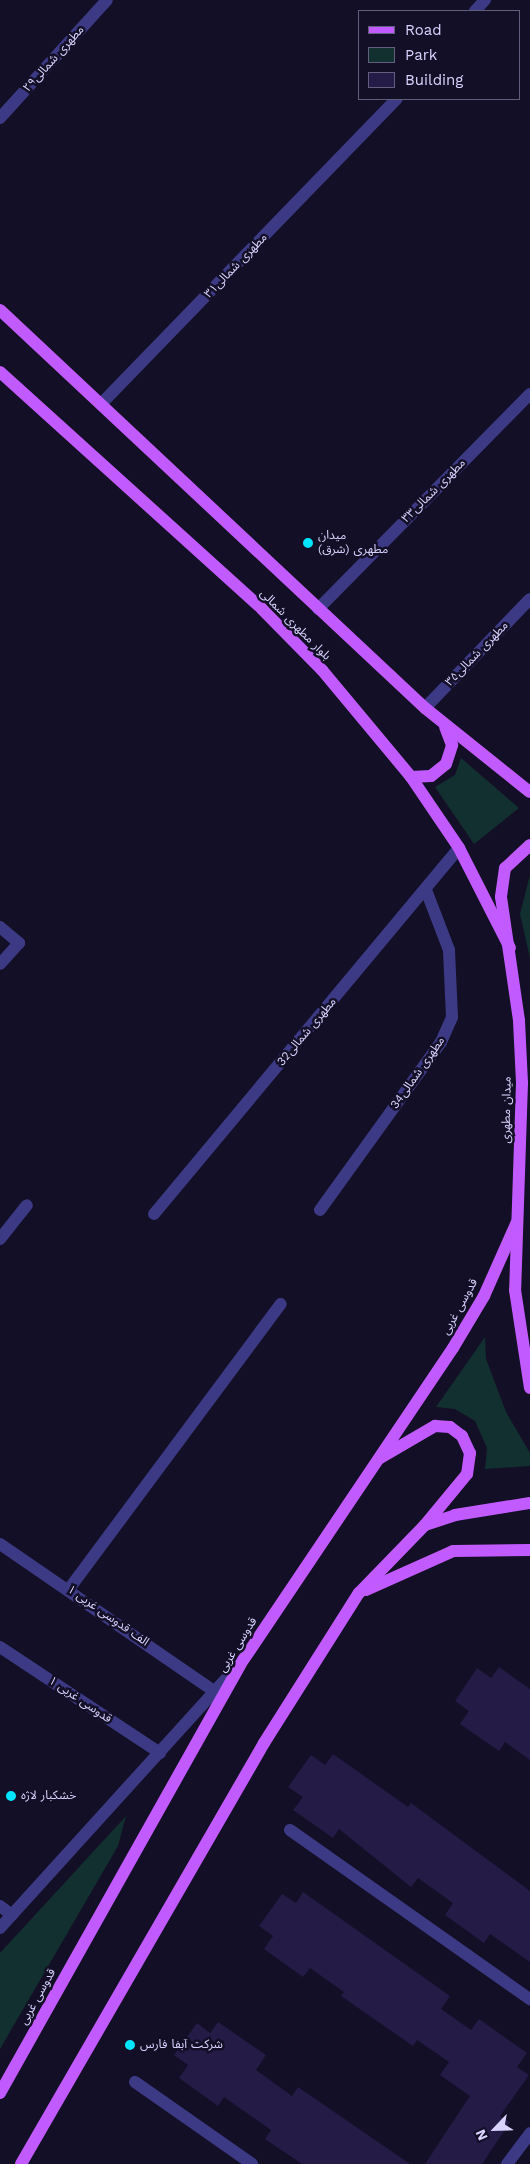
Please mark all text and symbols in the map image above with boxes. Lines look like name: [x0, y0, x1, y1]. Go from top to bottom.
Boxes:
legend: [358, 10, 520, 100]
text: Road: [405, 21, 442, 39]
street label: مطهرى شمالى۲۹: [20, 23, 88, 95]
text: Park: [405, 46, 437, 64]
text: Building: [405, 71, 463, 89]
street label: مطهرى شمالى۳۱: [202, 231, 270, 301]
street label: مطهرى شمالى۳۳: [399, 456, 469, 526]
place label: میدان مطهری (شرق): [318, 529, 388, 557]
marker: میدان مطهری (شرق): [302, 537, 314, 549]
street label: بلوار مطهرى شمالى: [256, 586, 334, 664]
street label: مطهرى شمالى۳۵: [443, 619, 511, 689]
street label: 32مطهرى شمالى: [274, 995, 340, 1069]
street label: 34مطهرى شمالى: [388, 1034, 448, 1112]
street label: میدان مطهری: [499, 1076, 515, 1144]
street label: قدوسی غربی: [439, 1276, 481, 1338]
street label: ۱ الف قدوسی غربی: [64, 1583, 152, 1649]
street label: قدوسی غربی: [215, 1615, 261, 1675]
street label: ۱ قدوسی غربی: [46, 1674, 114, 1726]
place label: خشکبار لاژه: [21, 1789, 76, 1803]
marker: خشکبار لاژه: [5, 1790, 17, 1802]
street label: قدوسی غربی: [17, 1966, 59, 2028]
place label: شرکت آبفا فارس: [140, 2038, 223, 2052]
marker: شرکت آبفا فارس: [124, 2039, 136, 2051]
north arrow: [470, 2104, 520, 2154]
text: N: [472, 2127, 491, 2143]

